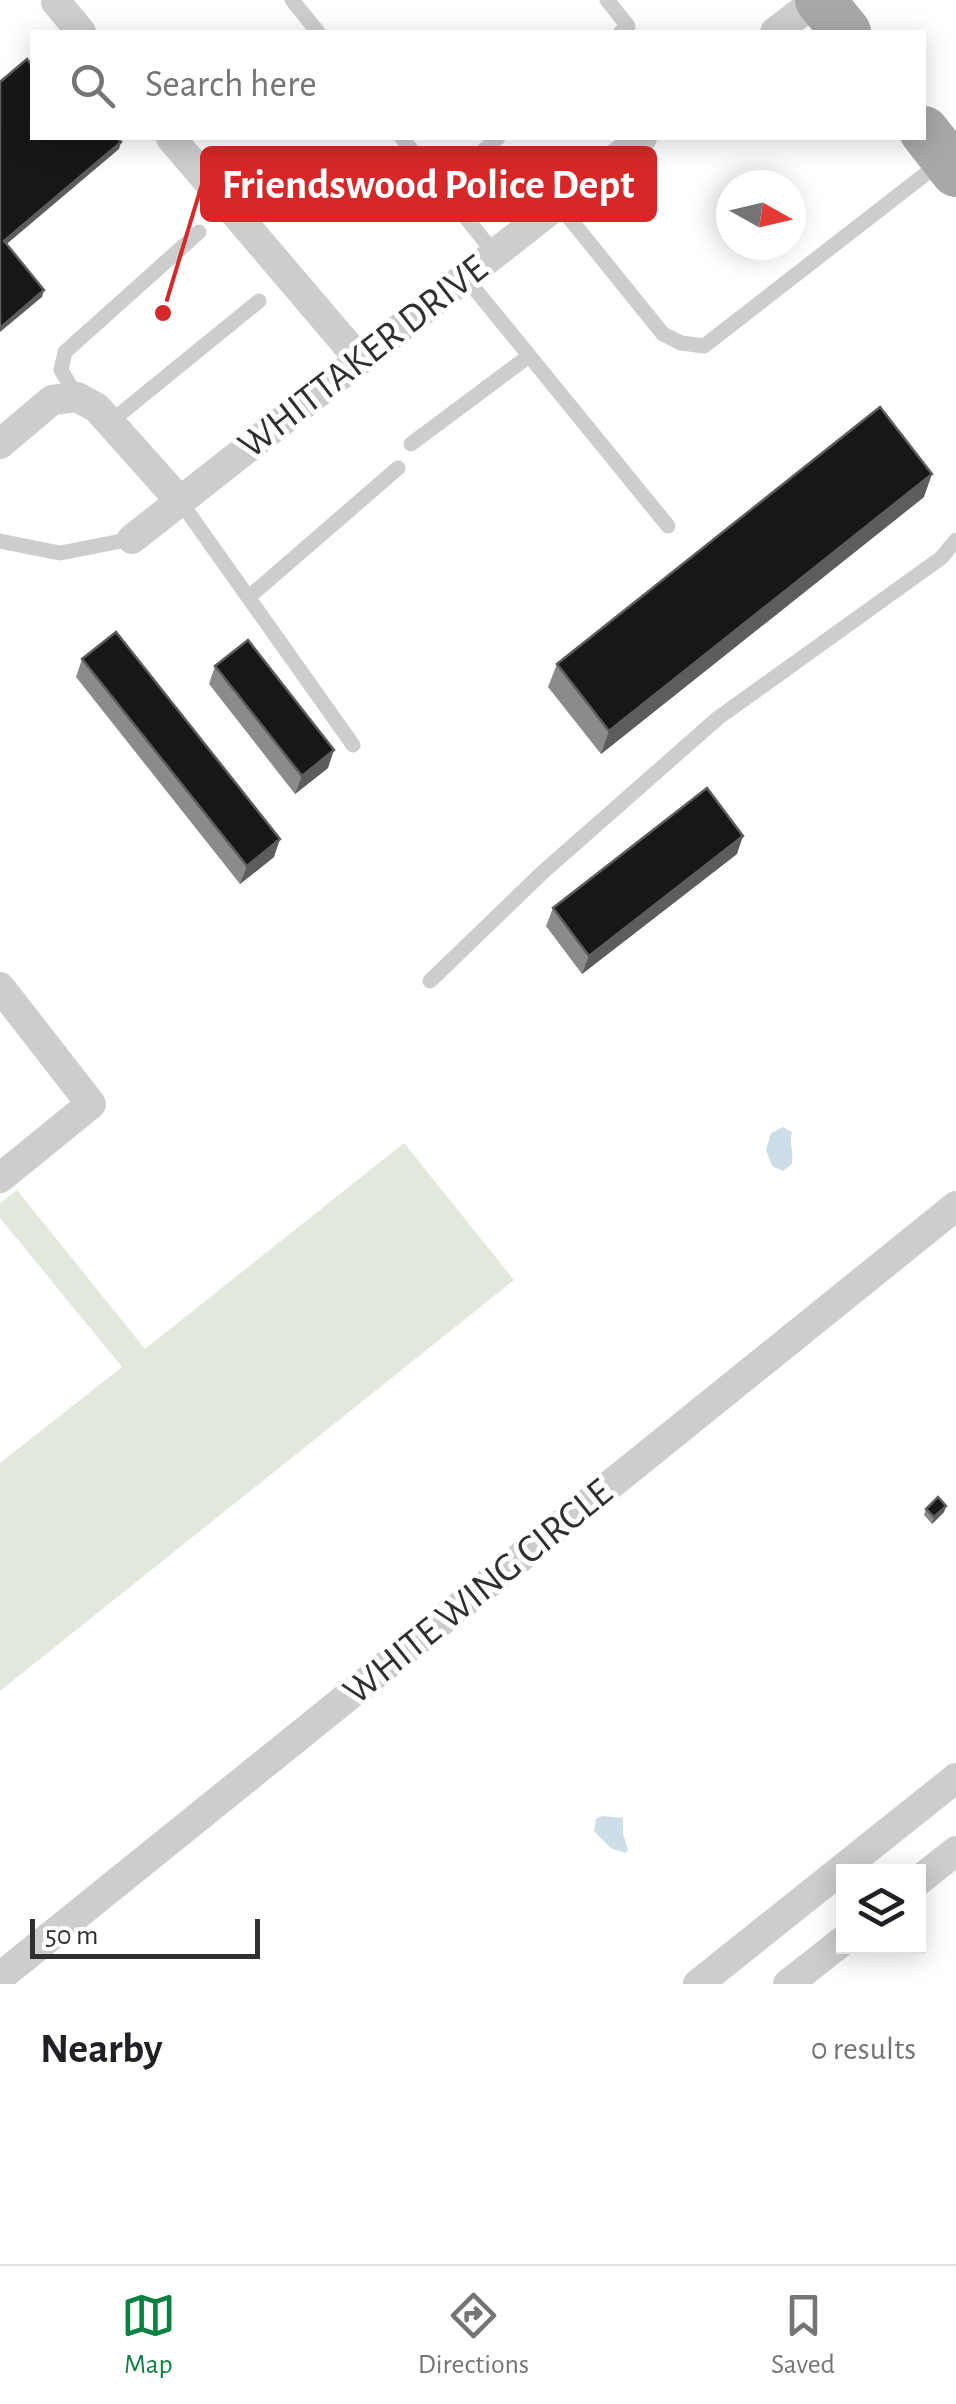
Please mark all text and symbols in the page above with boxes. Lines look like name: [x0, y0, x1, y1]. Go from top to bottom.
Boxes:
search box: [30, 30, 926, 140]
icon: search: [65, 58, 120, 113]
text: Search here: [145, 66, 317, 104]
callout: Friendswood Police Dept: [202, 148, 655, 220]
text: Friendswood Police Dept: [222, 164, 634, 206]
north arrow: [716, 170, 806, 260]
street label: WHITTAKER DRIVE: [231, 248, 495, 466]
street label: WHITE WING CIRCLE: [336, 1472, 620, 1712]
map controls: [836, 1864, 926, 1954]
button: layers: [836, 1864, 926, 1954]
scale bar: [30, 1914, 260, 1958]
text: 50 m: [45, 1922, 99, 1950]
text: Nearby: [40, 2028, 163, 2070]
text: 0 results: [811, 2033, 916, 2065]
tab: Map: [121, 2288, 176, 2382]
tab: Directions: [418, 2288, 529, 2382]
tab: Saved: [771, 2288, 835, 2382]

